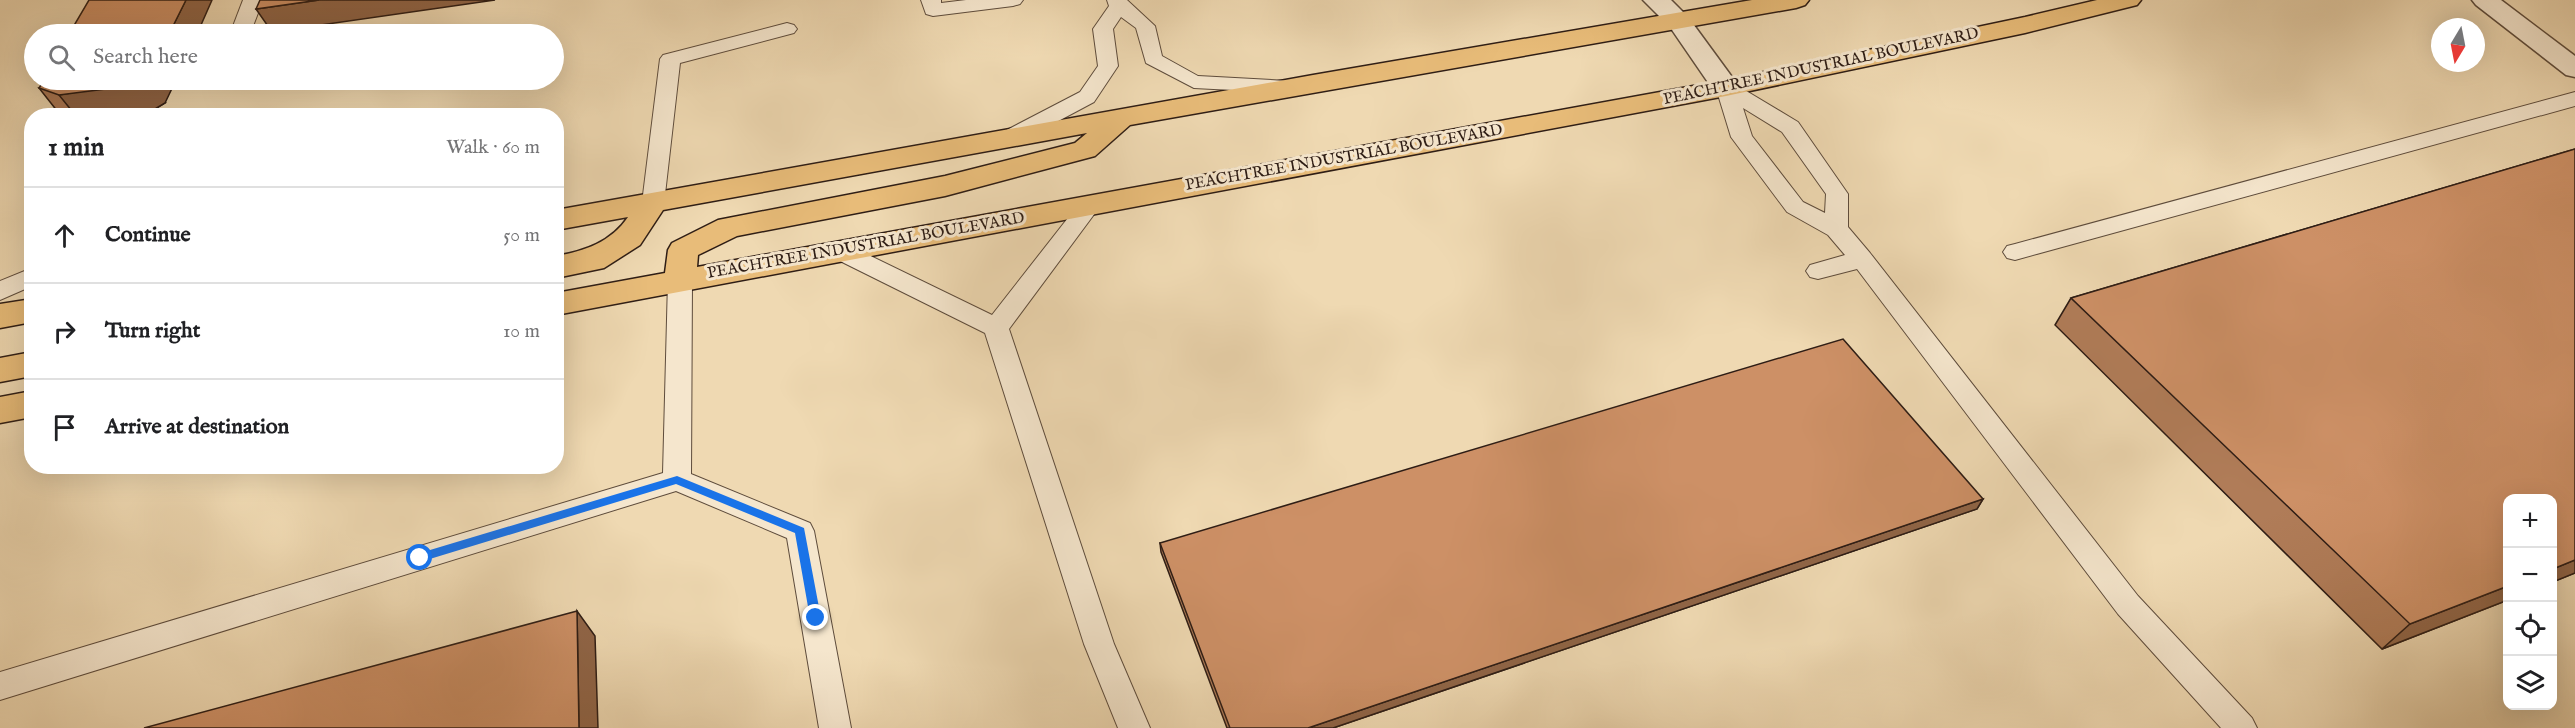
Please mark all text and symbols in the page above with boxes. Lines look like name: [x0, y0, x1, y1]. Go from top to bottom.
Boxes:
north arrow: [2431, 18, 2485, 72]
search box: [24, 24, 564, 90]
street label: PEACHTREE INDUSTRIAL BOULEVARD: [1661, 24, 1981, 110]
icon: search: [45, 41, 78, 74]
text: Search here: [93, 43, 198, 71]
street label: PEACHTREE INDUSTRIAL BOULEVARD: [1184, 120, 1504, 196]
text: 1 min: [48, 131, 104, 164]
text: Walk · 60 m: [446, 135, 540, 160]
street label: PEACHTREE INDUSTRIAL BOULEVARD: [706, 208, 1026, 284]
icon: ahead: [48, 219, 81, 252]
text: Continue: [105, 221, 191, 249]
text: 50 m: [503, 223, 540, 248]
icon: right: [48, 315, 81, 348]
text: Turn right: [105, 317, 200, 345]
text: 10 m: [503, 319, 540, 344]
icon: arrive: [48, 411, 81, 444]
text: Arrive at destination: [105, 413, 289, 441]
map controls: [2503, 494, 2557, 710]
button: +: [2503, 494, 2557, 548]
route start: [406, 544, 432, 570]
button: −: [2503, 548, 2557, 602]
button: locate: [2503, 602, 2557, 656]
route end: [802, 604, 828, 630]
button: layers: [2503, 656, 2557, 710]

